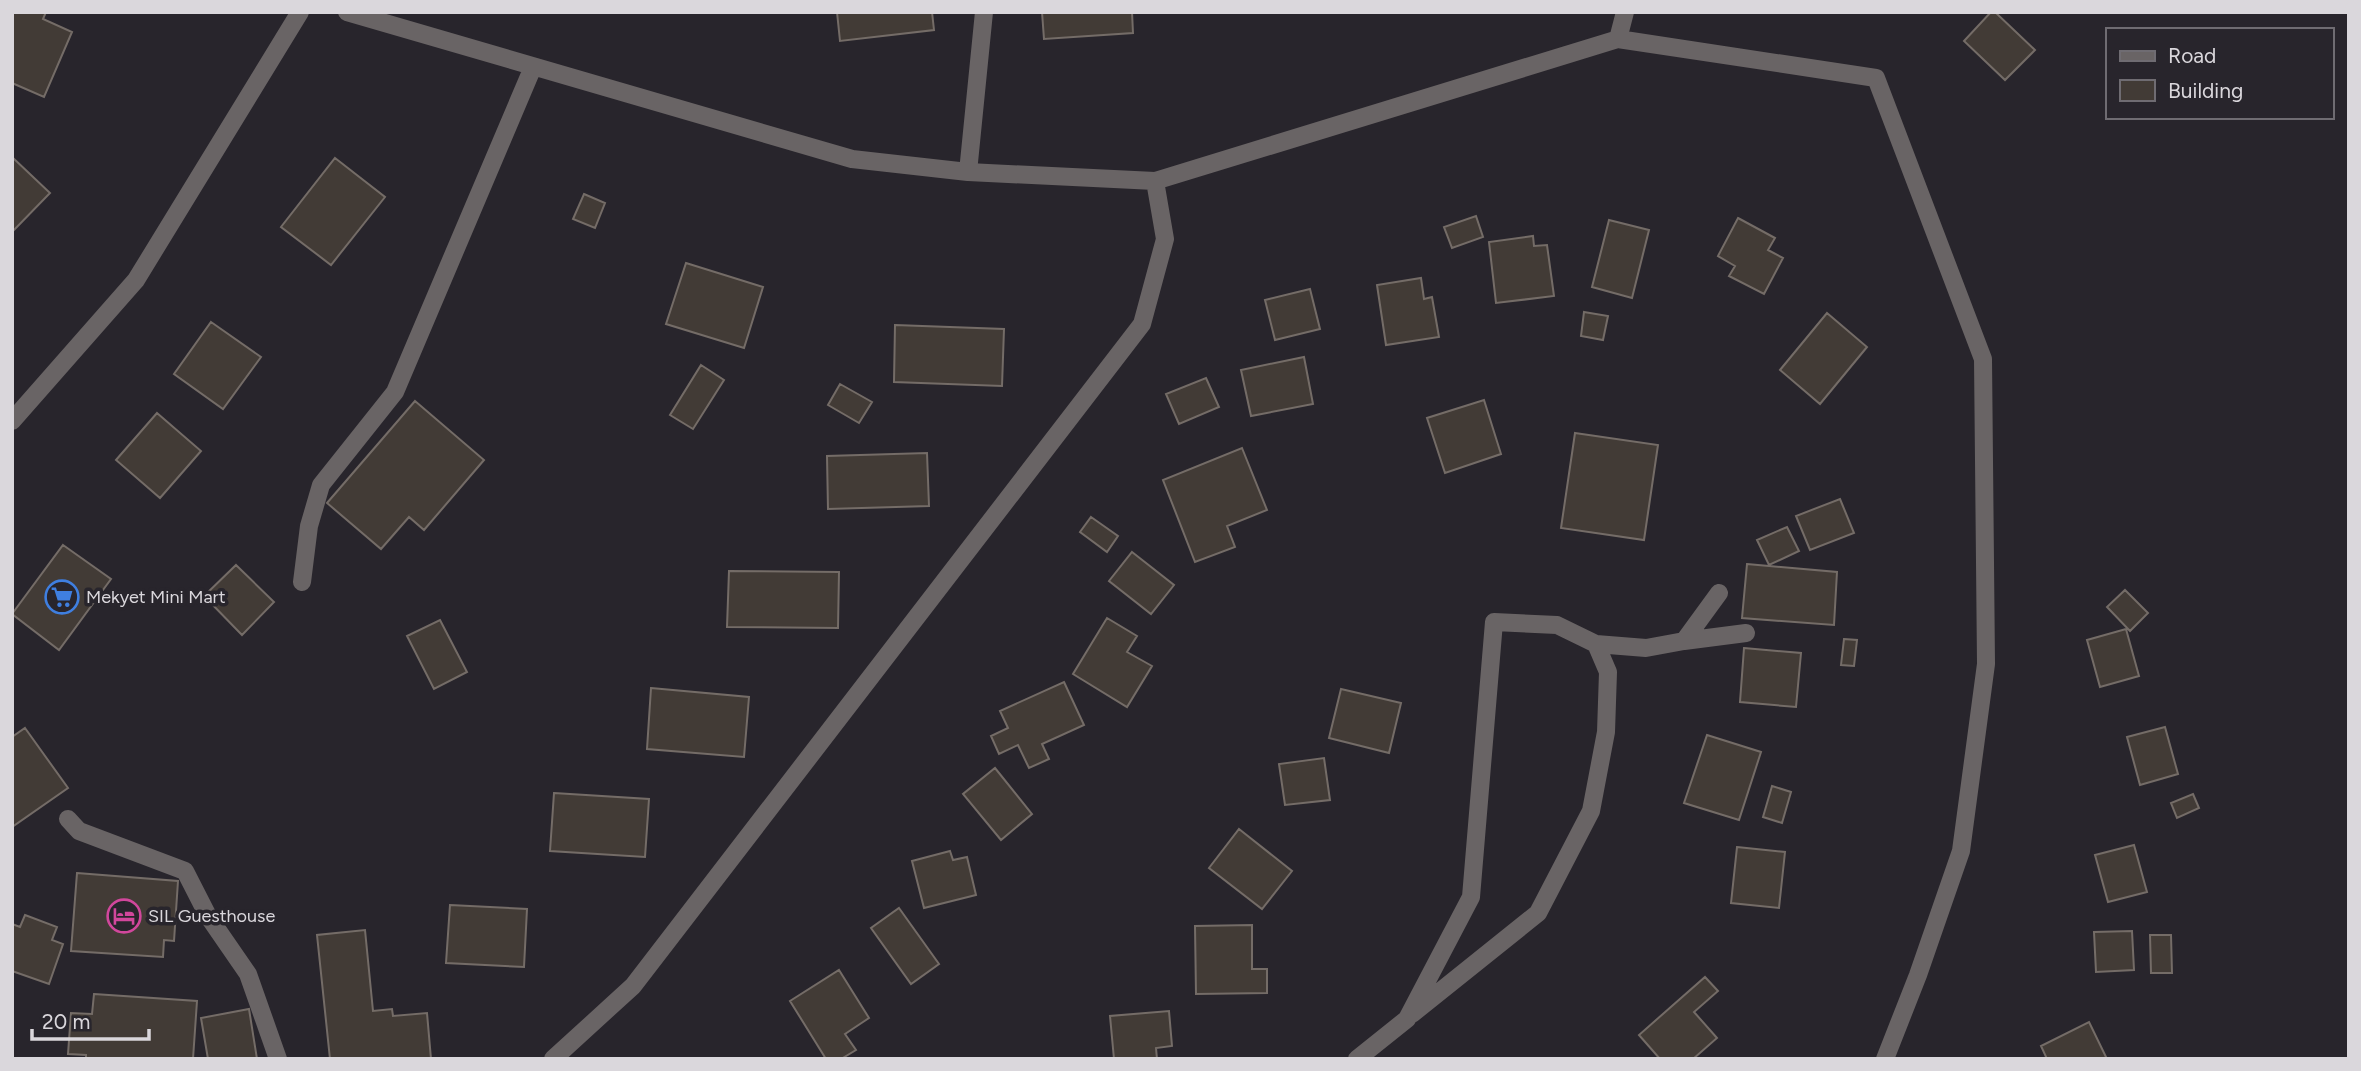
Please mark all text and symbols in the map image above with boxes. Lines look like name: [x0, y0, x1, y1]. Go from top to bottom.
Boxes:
legend: [2106, 28, 2333, 119]
text: Road: [2168, 43, 2216, 68]
text: Building: [2168, 78, 2243, 103]
supermarket icon: Mekyet Mini Mart: [43, 578, 81, 616]
place label: Mekyet Mini Mart: [86, 586, 226, 608]
hotel icon: SIL Guesthouse: [105, 897, 143, 935]
place label: SIL Guesthouse: [148, 905, 275, 927]
scale bar: [32, 998, 149, 1042]
text: 20 m: [42, 1009, 90, 1034]

